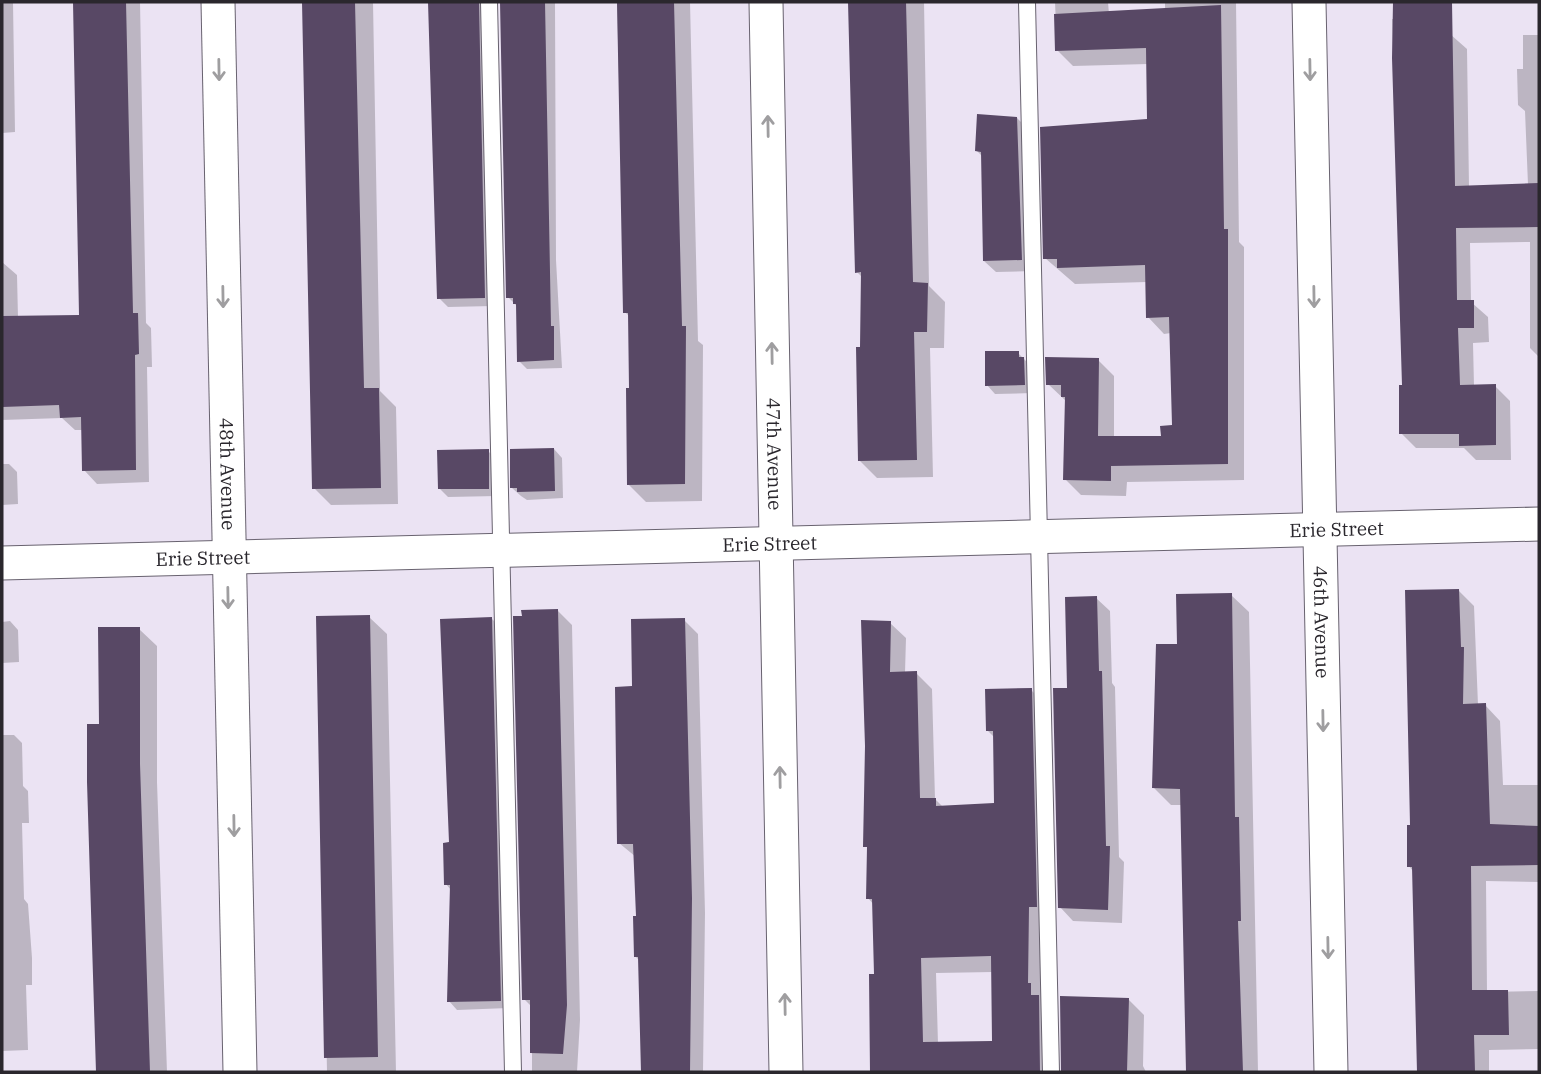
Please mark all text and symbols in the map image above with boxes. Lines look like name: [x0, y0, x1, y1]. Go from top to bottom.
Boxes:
one-way arrow: [212, 58, 226, 81]
one-way arrow: [1303, 58, 1317, 81]
one-way arrow: [761, 114, 775, 137]
one-way arrow: [216, 286, 230, 309]
one-way arrow: [1308, 286, 1321, 309]
one-way arrow: [765, 342, 779, 365]
street label: 47th Avenue: [761, 397, 787, 510]
street label: 48th Avenue: [215, 417, 241, 530]
street label: Erie Street: [1289, 516, 1384, 542]
street label: Erie Street: [722, 530, 818, 557]
street label: Erie Street: [155, 545, 251, 571]
street label: 46th Avenue: [1309, 565, 1335, 678]
one-way arrow: [221, 587, 235, 610]
one-way arrow: [1316, 709, 1330, 732]
one-way arrow: [774, 765, 787, 788]
one-way arrow: [227, 814, 241, 837]
one-way arrow: [1322, 937, 1335, 960]
one-way arrow: [778, 993, 792, 1016]

